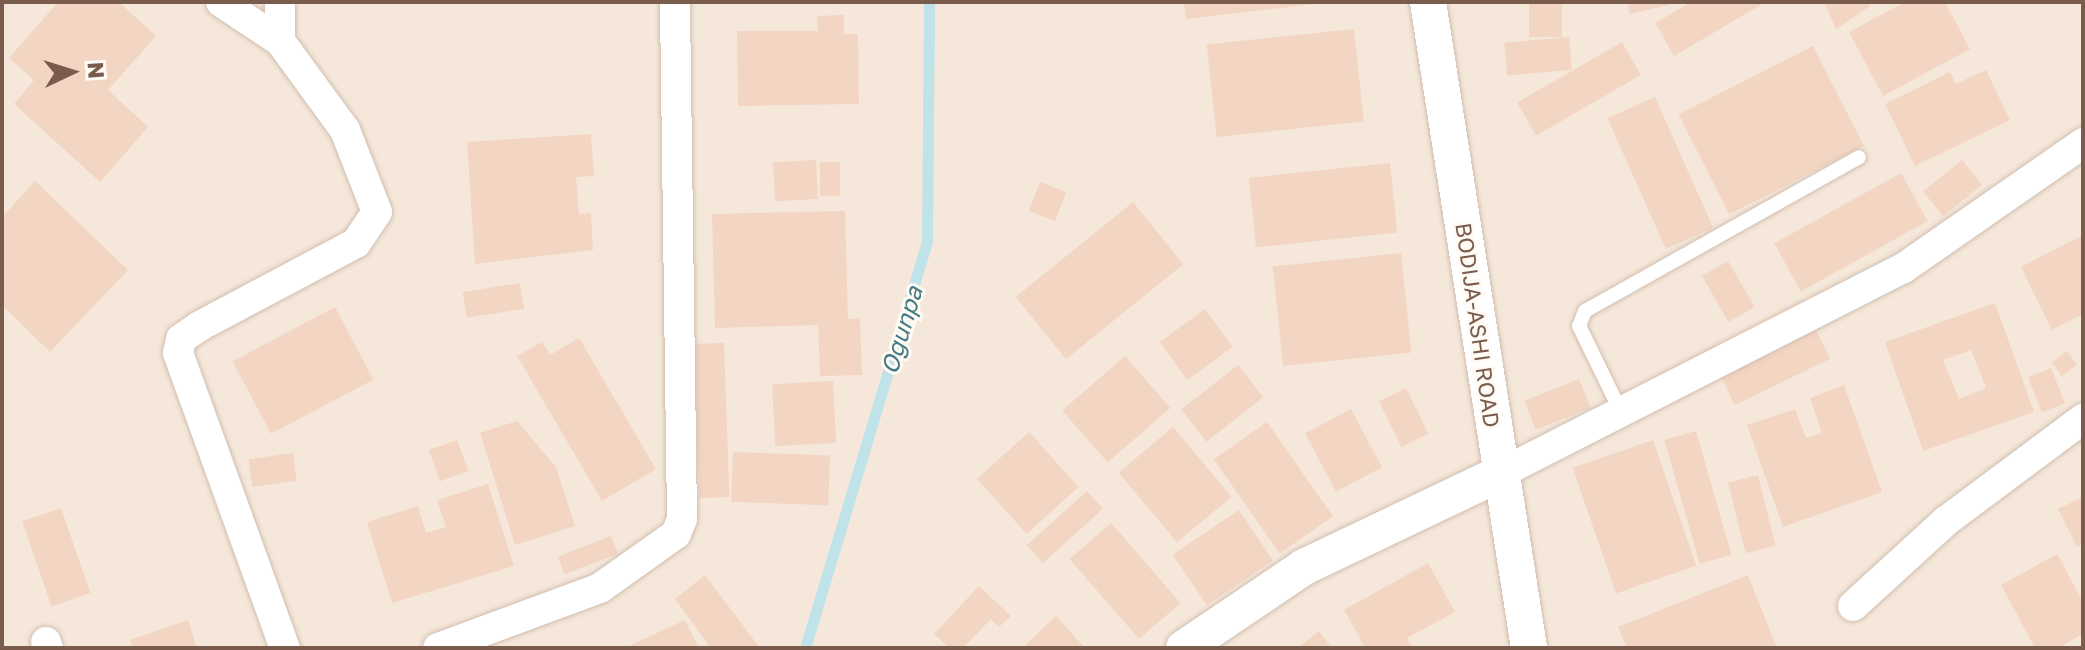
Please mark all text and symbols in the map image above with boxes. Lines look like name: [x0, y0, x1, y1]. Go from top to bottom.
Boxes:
north arrow: [32, 32, 112, 112]
text: N: [82, 61, 110, 80]
street label: BODIJA-ASHI ROAD: [1451, 221, 1505, 429]
water label: Ogunpa: [874, 283, 928, 377]

